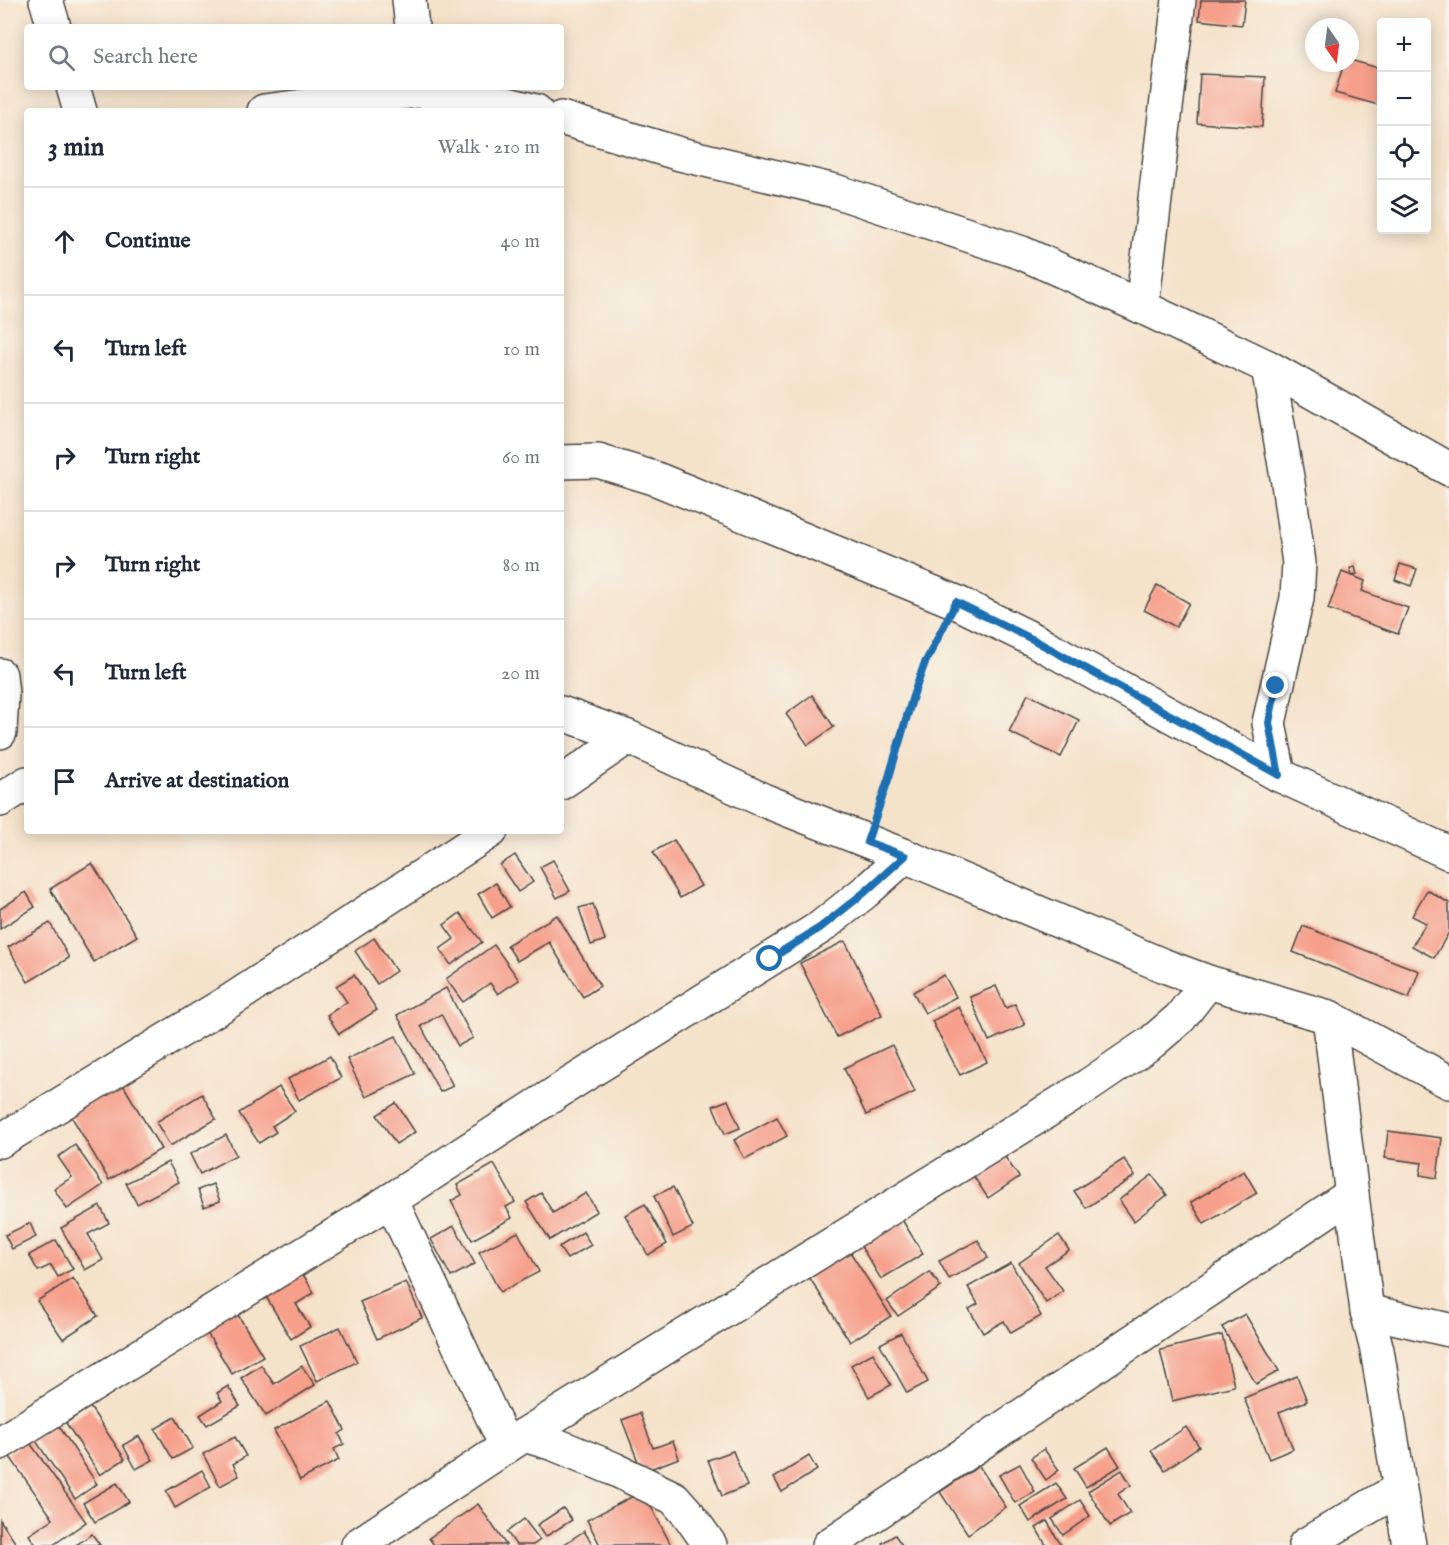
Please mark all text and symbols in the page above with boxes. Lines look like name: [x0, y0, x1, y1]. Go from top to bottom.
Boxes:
north arrow: [1305, 18, 1359, 72]
map controls: [1377, 18, 1431, 234]
button: +: [1377, 18, 1431, 72]
search box: [24, 24, 564, 90]
icon: search: [45, 41, 78, 74]
text: Search here: [93, 43, 198, 71]
button: −: [1377, 72, 1431, 126]
button: locate: [1377, 126, 1431, 180]
text: 3 min: [48, 131, 104, 164]
text: Walk · 210 m: [438, 135, 540, 160]
button: layers: [1377, 180, 1431, 234]
icon: ahead: [48, 225, 81, 258]
text: Continue: [105, 227, 191, 255]
text: 40 m: [501, 229, 540, 254]
icon: left: [48, 333, 81, 366]
text: Turn left: [105, 335, 187, 363]
text: 10 m: [503, 337, 540, 362]
icon: right: [48, 441, 81, 474]
text: Turn right: [105, 443, 200, 471]
text: 60 m: [502, 445, 540, 470]
icon: right: [48, 549, 81, 582]
text: Turn right: [105, 551, 200, 579]
text: 80 m: [503, 553, 540, 578]
icon: left: [48, 657, 81, 690]
text: Turn left: [105, 659, 187, 687]
text: 20 m: [501, 661, 540, 686]
route end: [1262, 672, 1288, 698]
icon: arrive: [48, 765, 81, 798]
text: Arrive at destination: [105, 767, 289, 795]
route start: [756, 945, 782, 971]

